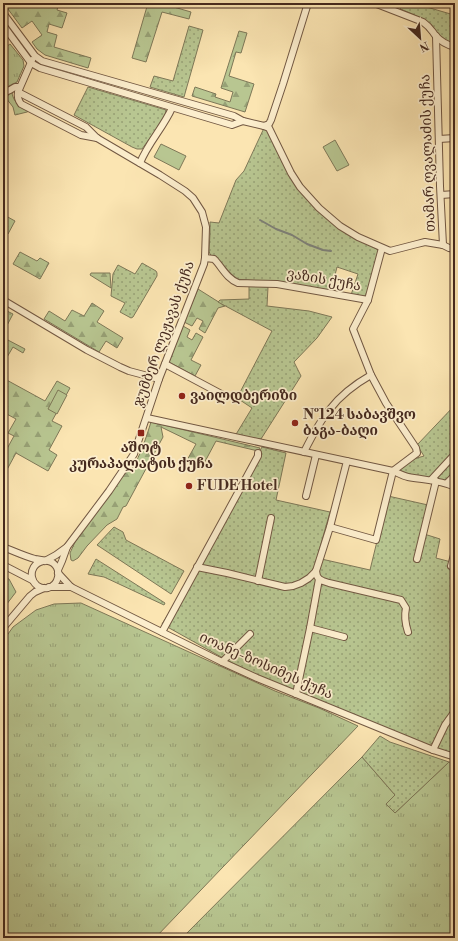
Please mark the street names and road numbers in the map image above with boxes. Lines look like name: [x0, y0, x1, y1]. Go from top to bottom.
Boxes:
street label: თამარ ღვალაძის ქუჩა: [416, 74, 440, 232]
street label: ჯუმბერ ლეჟავას ქუჩა: [129, 258, 199, 410]
street label: ვაზის ქუჩა: [285, 265, 363, 295]
street label: იოანე-ზოსიმეს ქუჩა: [196, 628, 336, 704]

